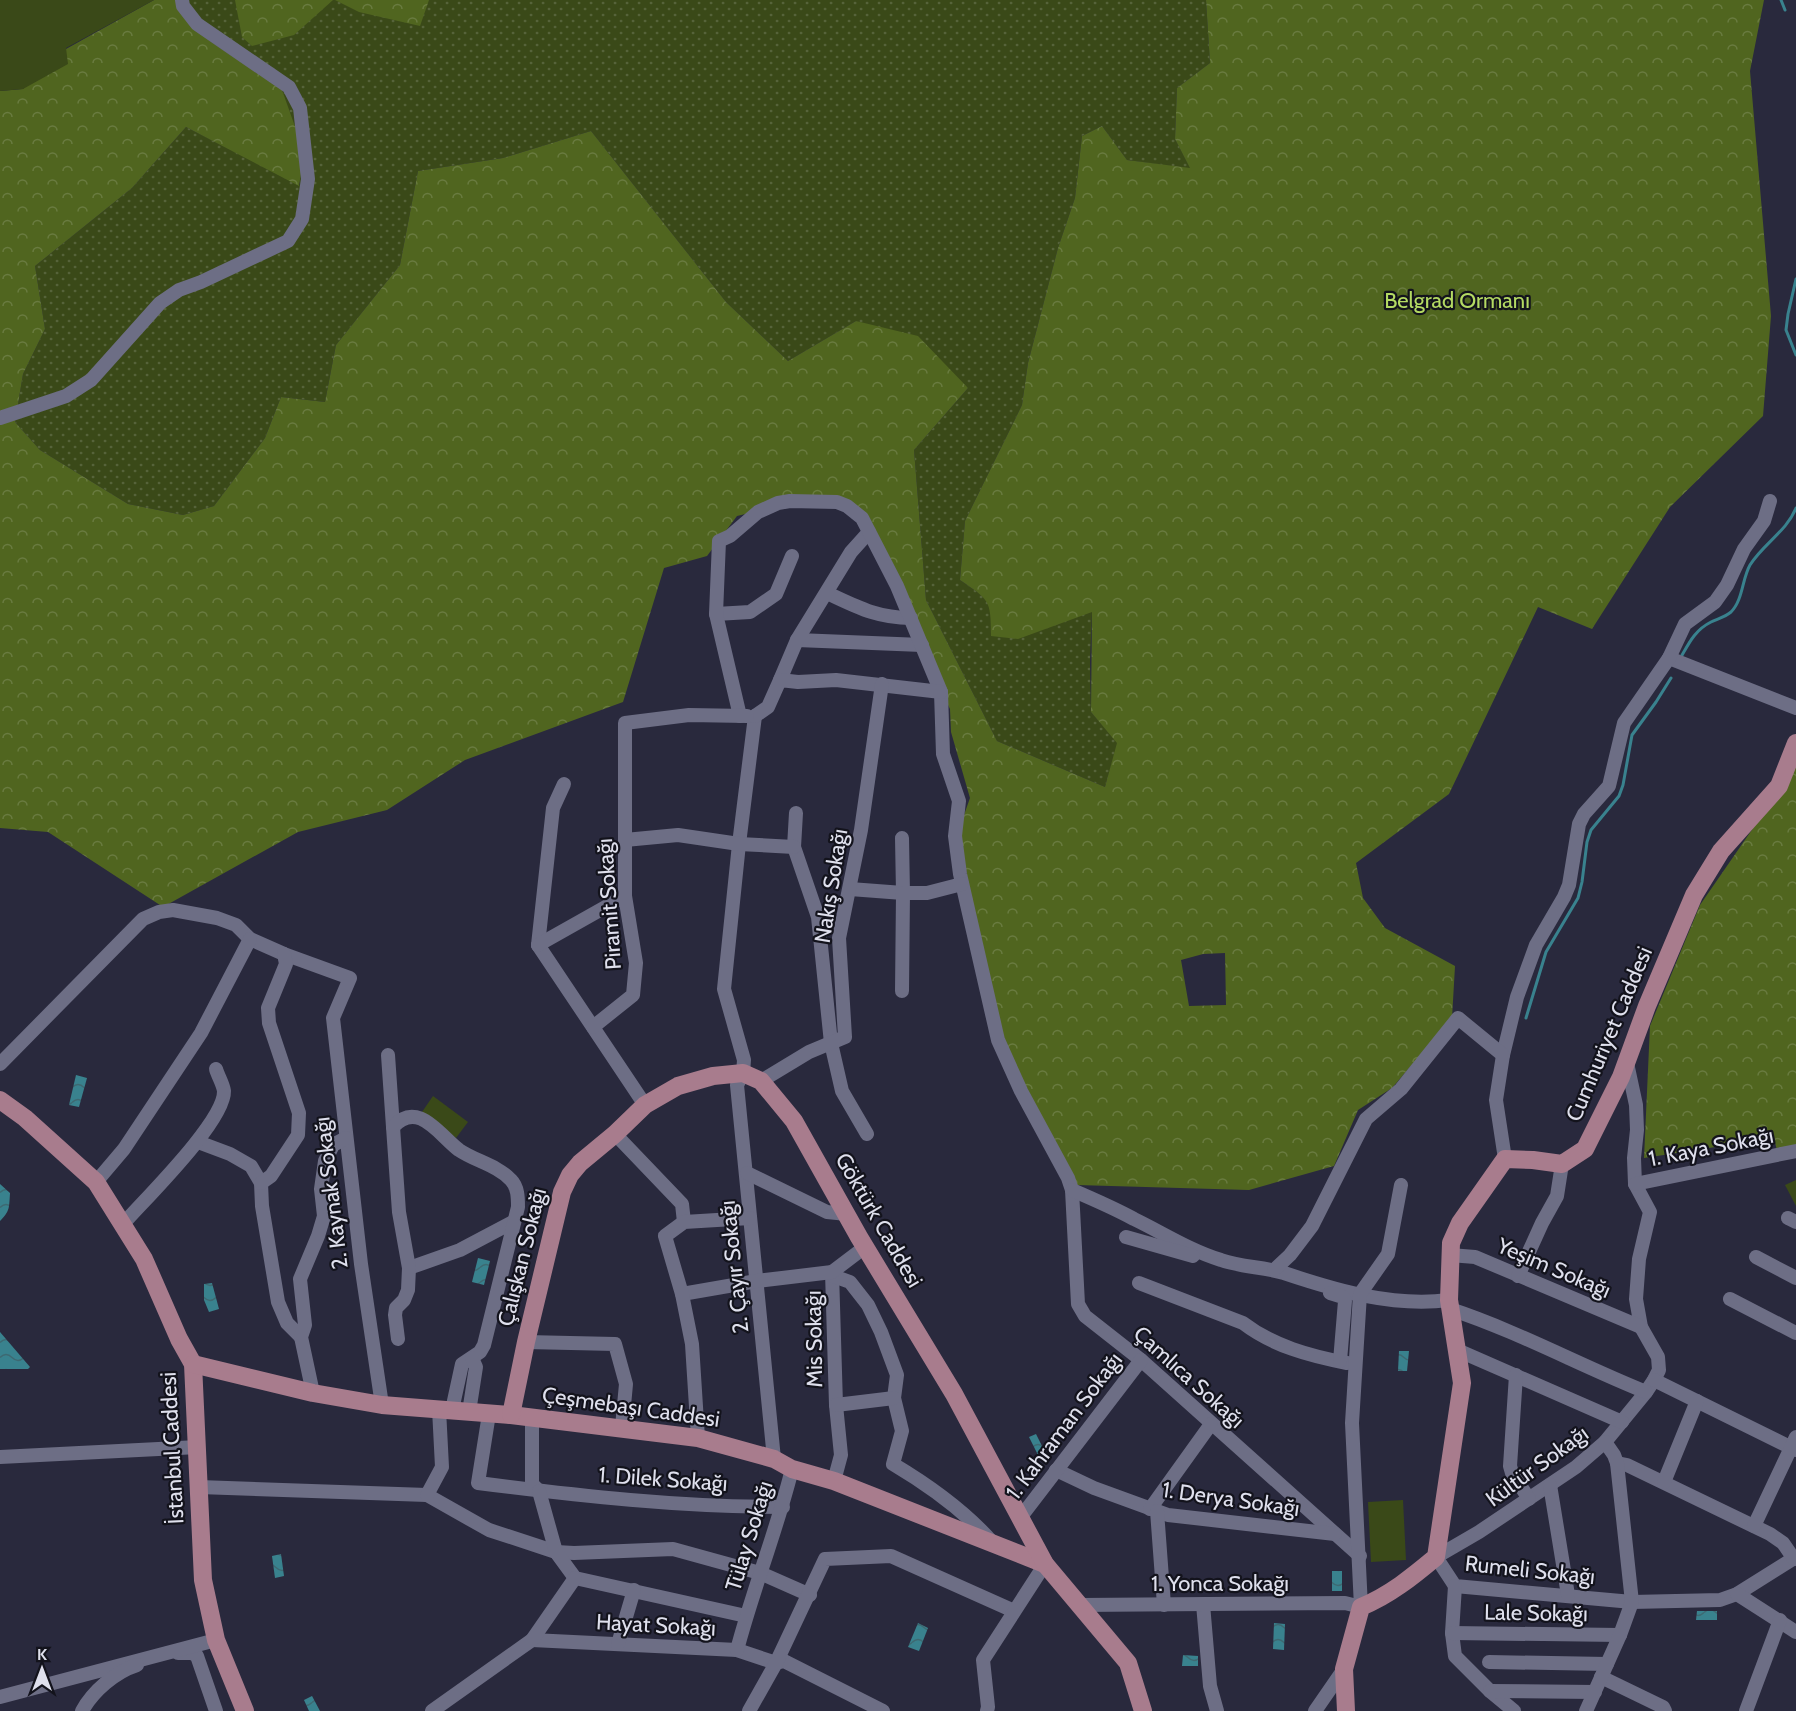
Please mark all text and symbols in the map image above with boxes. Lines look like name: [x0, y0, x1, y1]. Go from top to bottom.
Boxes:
park label: Belgrad Ormanı: [1384, 287, 1530, 314]
street label: Nakış Sokağı: [809, 827, 853, 945]
street label: Piramit Sokağı: [591, 837, 627, 971]
street label: Cumhuriyet Caddesi: [1560, 943, 1658, 1125]
street label: 2. Kaynak Sokağı: [308, 1115, 354, 1271]
street label: 1. Kaya Sokağı: [1646, 1122, 1776, 1172]
street label: Göktürk Caddesi: [830, 1148, 928, 1292]
street label: Çalışkan Sokağı: [492, 1185, 552, 1329]
street label: 2. Çayır Sokağı: [714, 1199, 754, 1335]
street label: Yeşim Sokağı: [1492, 1232, 1615, 1304]
street label: Mis Sokağı: [800, 1290, 828, 1388]
street label: Çamlıca Sokağı: [1128, 1320, 1250, 1434]
street label: 1. Kahraman Sokağı: [1000, 1347, 1128, 1505]
street label: İstanbul Caddesi: [155, 1371, 189, 1525]
street label: Çeşmebaşı Caddesi: [540, 1381, 722, 1433]
street label: Kültür Sokağı: [1480, 1420, 1594, 1512]
street label: 1. Dilek Sokağı: [598, 1461, 728, 1497]
street label: 1. Derya Sokağı: [1161, 1476, 1301, 1522]
street label: Tülay Sokağı: [719, 1478, 779, 1594]
street label: Rumeli Sokağı: [1464, 1550, 1596, 1590]
street label: 1. Yonca Sokağı: [1151, 1570, 1289, 1597]
street label: Lale Sokağı: [1484, 1599, 1588, 1627]
street label: Hayat Sokağı: [595, 1608, 717, 1642]
north arrow: [12, 1639, 72, 1699]
text: K: [37, 1645, 47, 1664]

